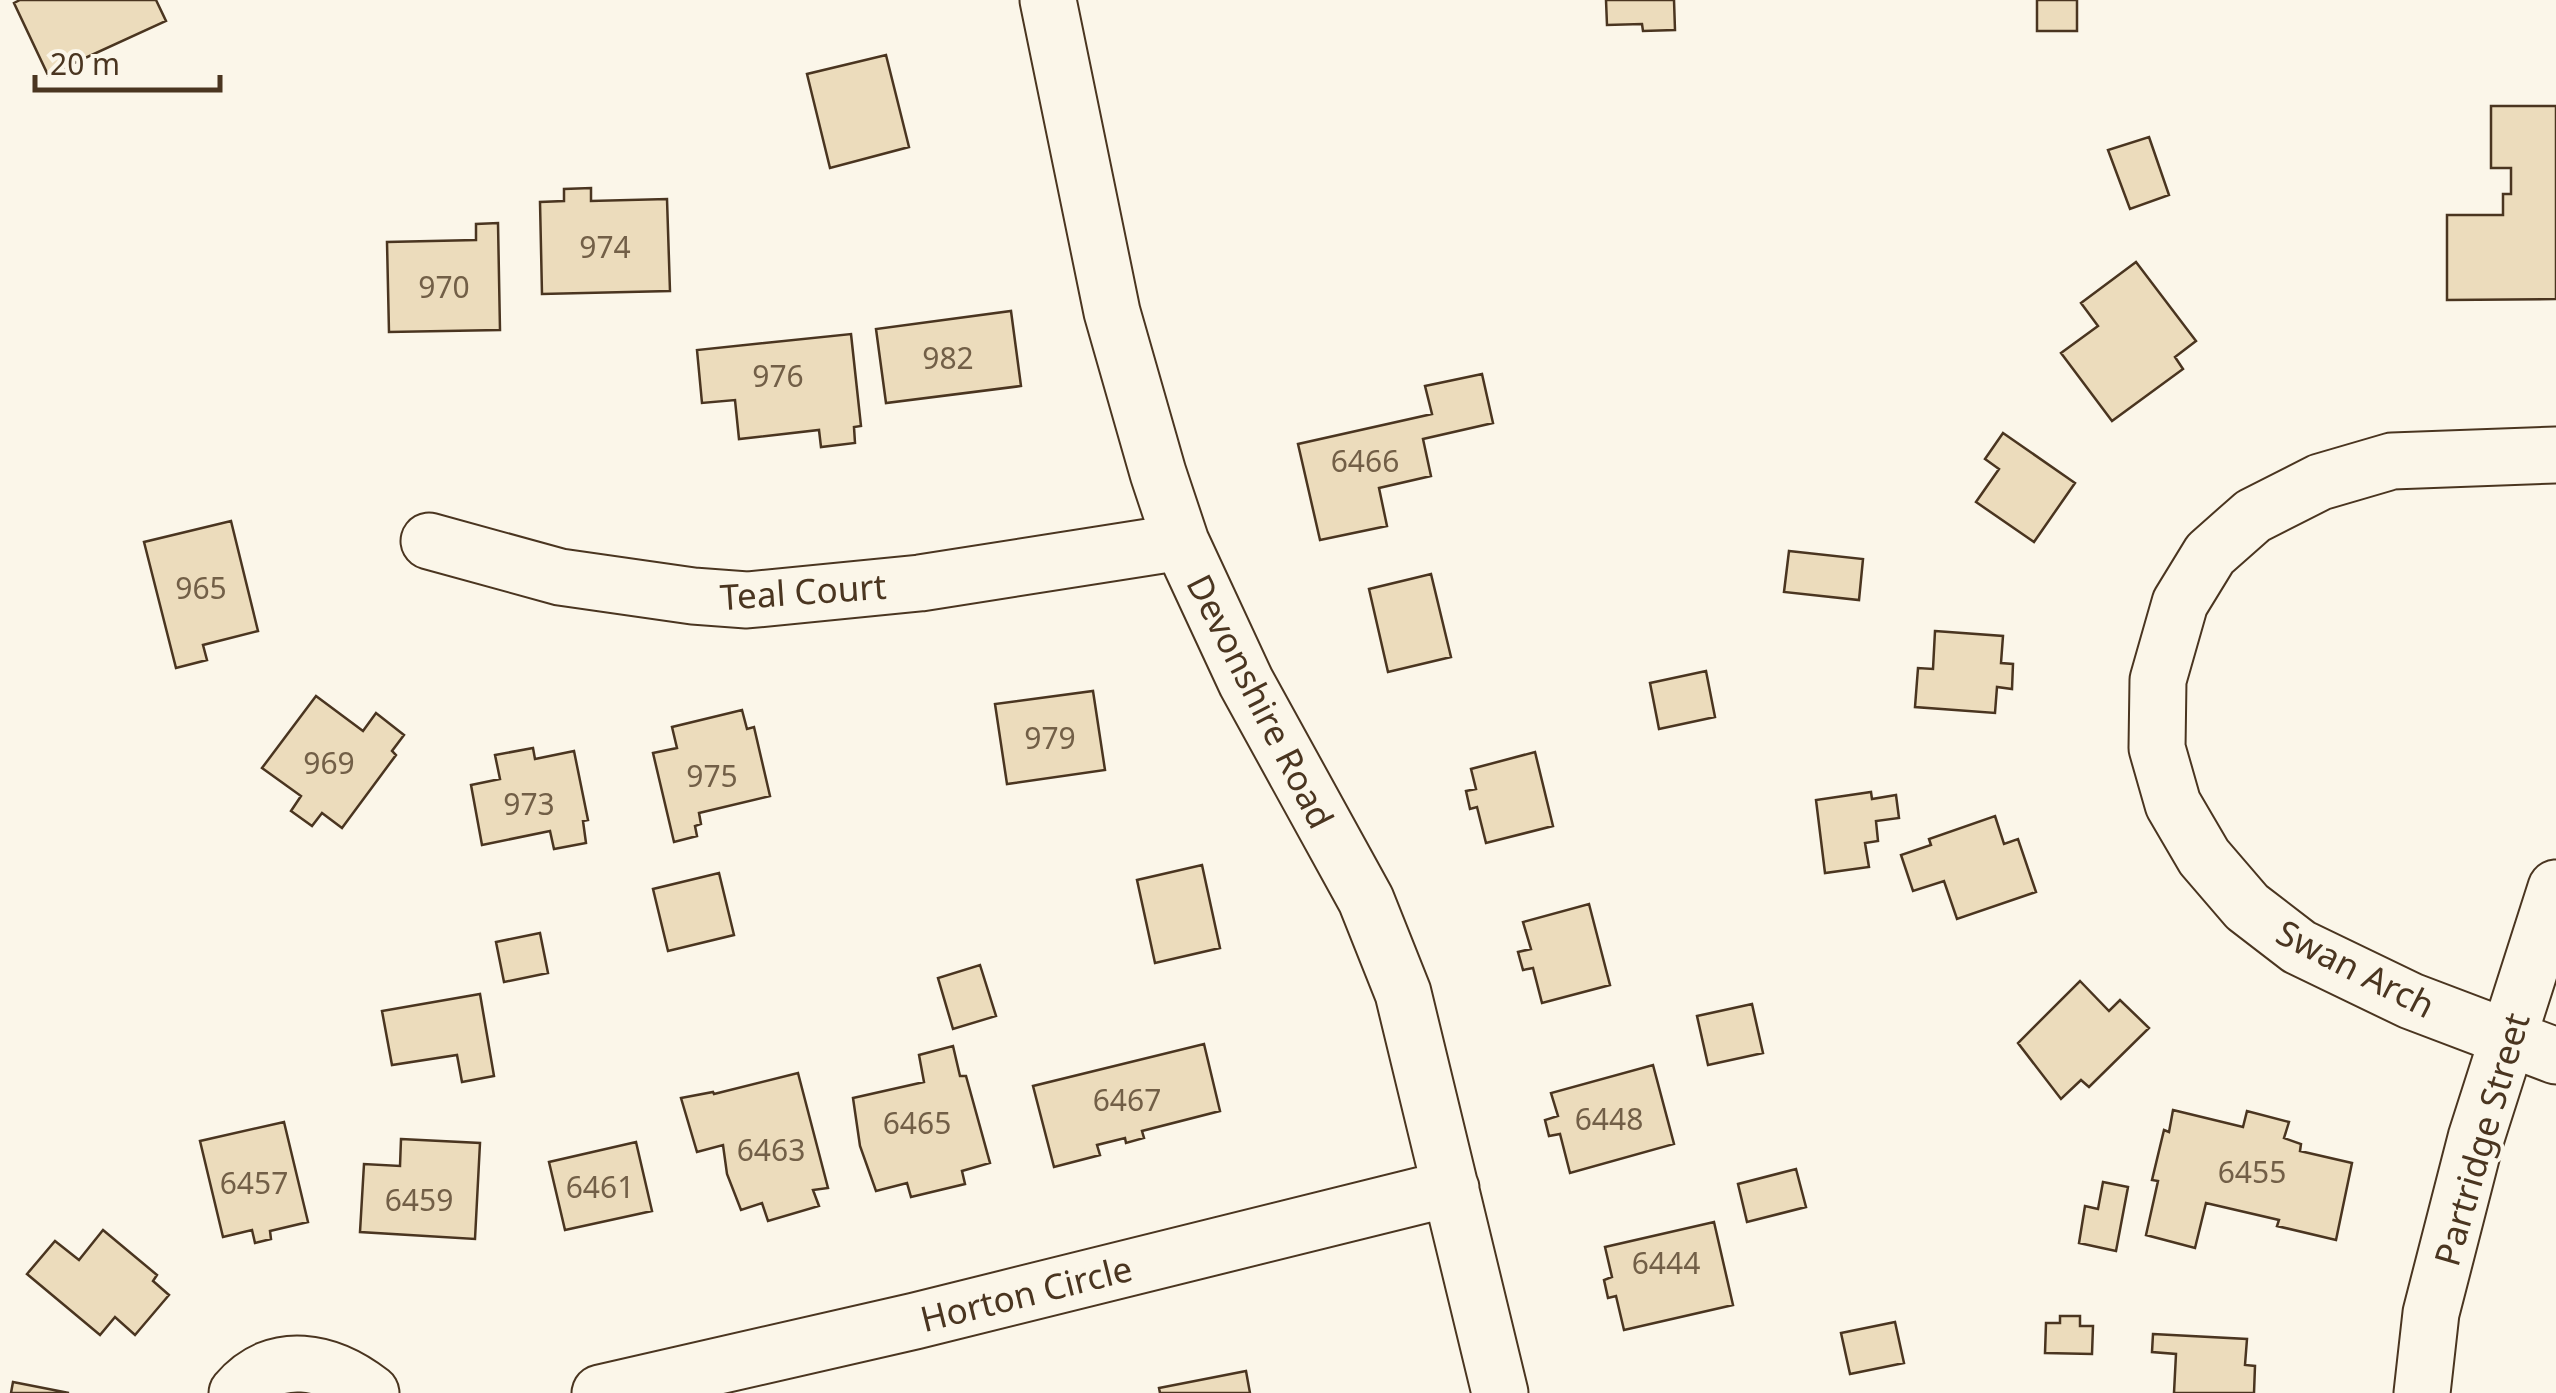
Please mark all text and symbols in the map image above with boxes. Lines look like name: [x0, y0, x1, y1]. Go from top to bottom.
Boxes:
scale bar: [35, 30, 220, 92]
text: 20 m: [50, 43, 120, 84]
house number: 974: [579, 226, 631, 267]
house number: 970: [418, 266, 470, 307]
house number: 982: [922, 337, 974, 378]
house number: 976: [752, 355, 804, 396]
house number: 6466: [1331, 440, 1399, 481]
street label: Teal Court: [718, 562, 888, 620]
street label: Devonshire Road: [1177, 566, 1345, 836]
house number: 965: [175, 567, 227, 608]
house number: 979: [1024, 717, 1076, 758]
house number: 969: [303, 742, 355, 783]
house number: 975: [686, 755, 738, 796]
house number: 973: [503, 783, 555, 824]
street label: Swan Arch: [2269, 908, 2443, 1028]
street label: Partridge Street: [2422, 1007, 2540, 1271]
house number: 6467: [1093, 1079, 1161, 1120]
house number: 6448: [1575, 1098, 1643, 1139]
house number: 6465: [883, 1102, 951, 1143]
house number: 6463: [737, 1129, 805, 1170]
house number: 6455: [2218, 1151, 2286, 1192]
house number: 6457: [220, 1162, 288, 1203]
house number: 6461: [566, 1166, 634, 1207]
house number: 6459: [385, 1179, 453, 1220]
house number: 6444: [1632, 1242, 1700, 1283]
street label: Horton Circle: [915, 1244, 1137, 1342]

